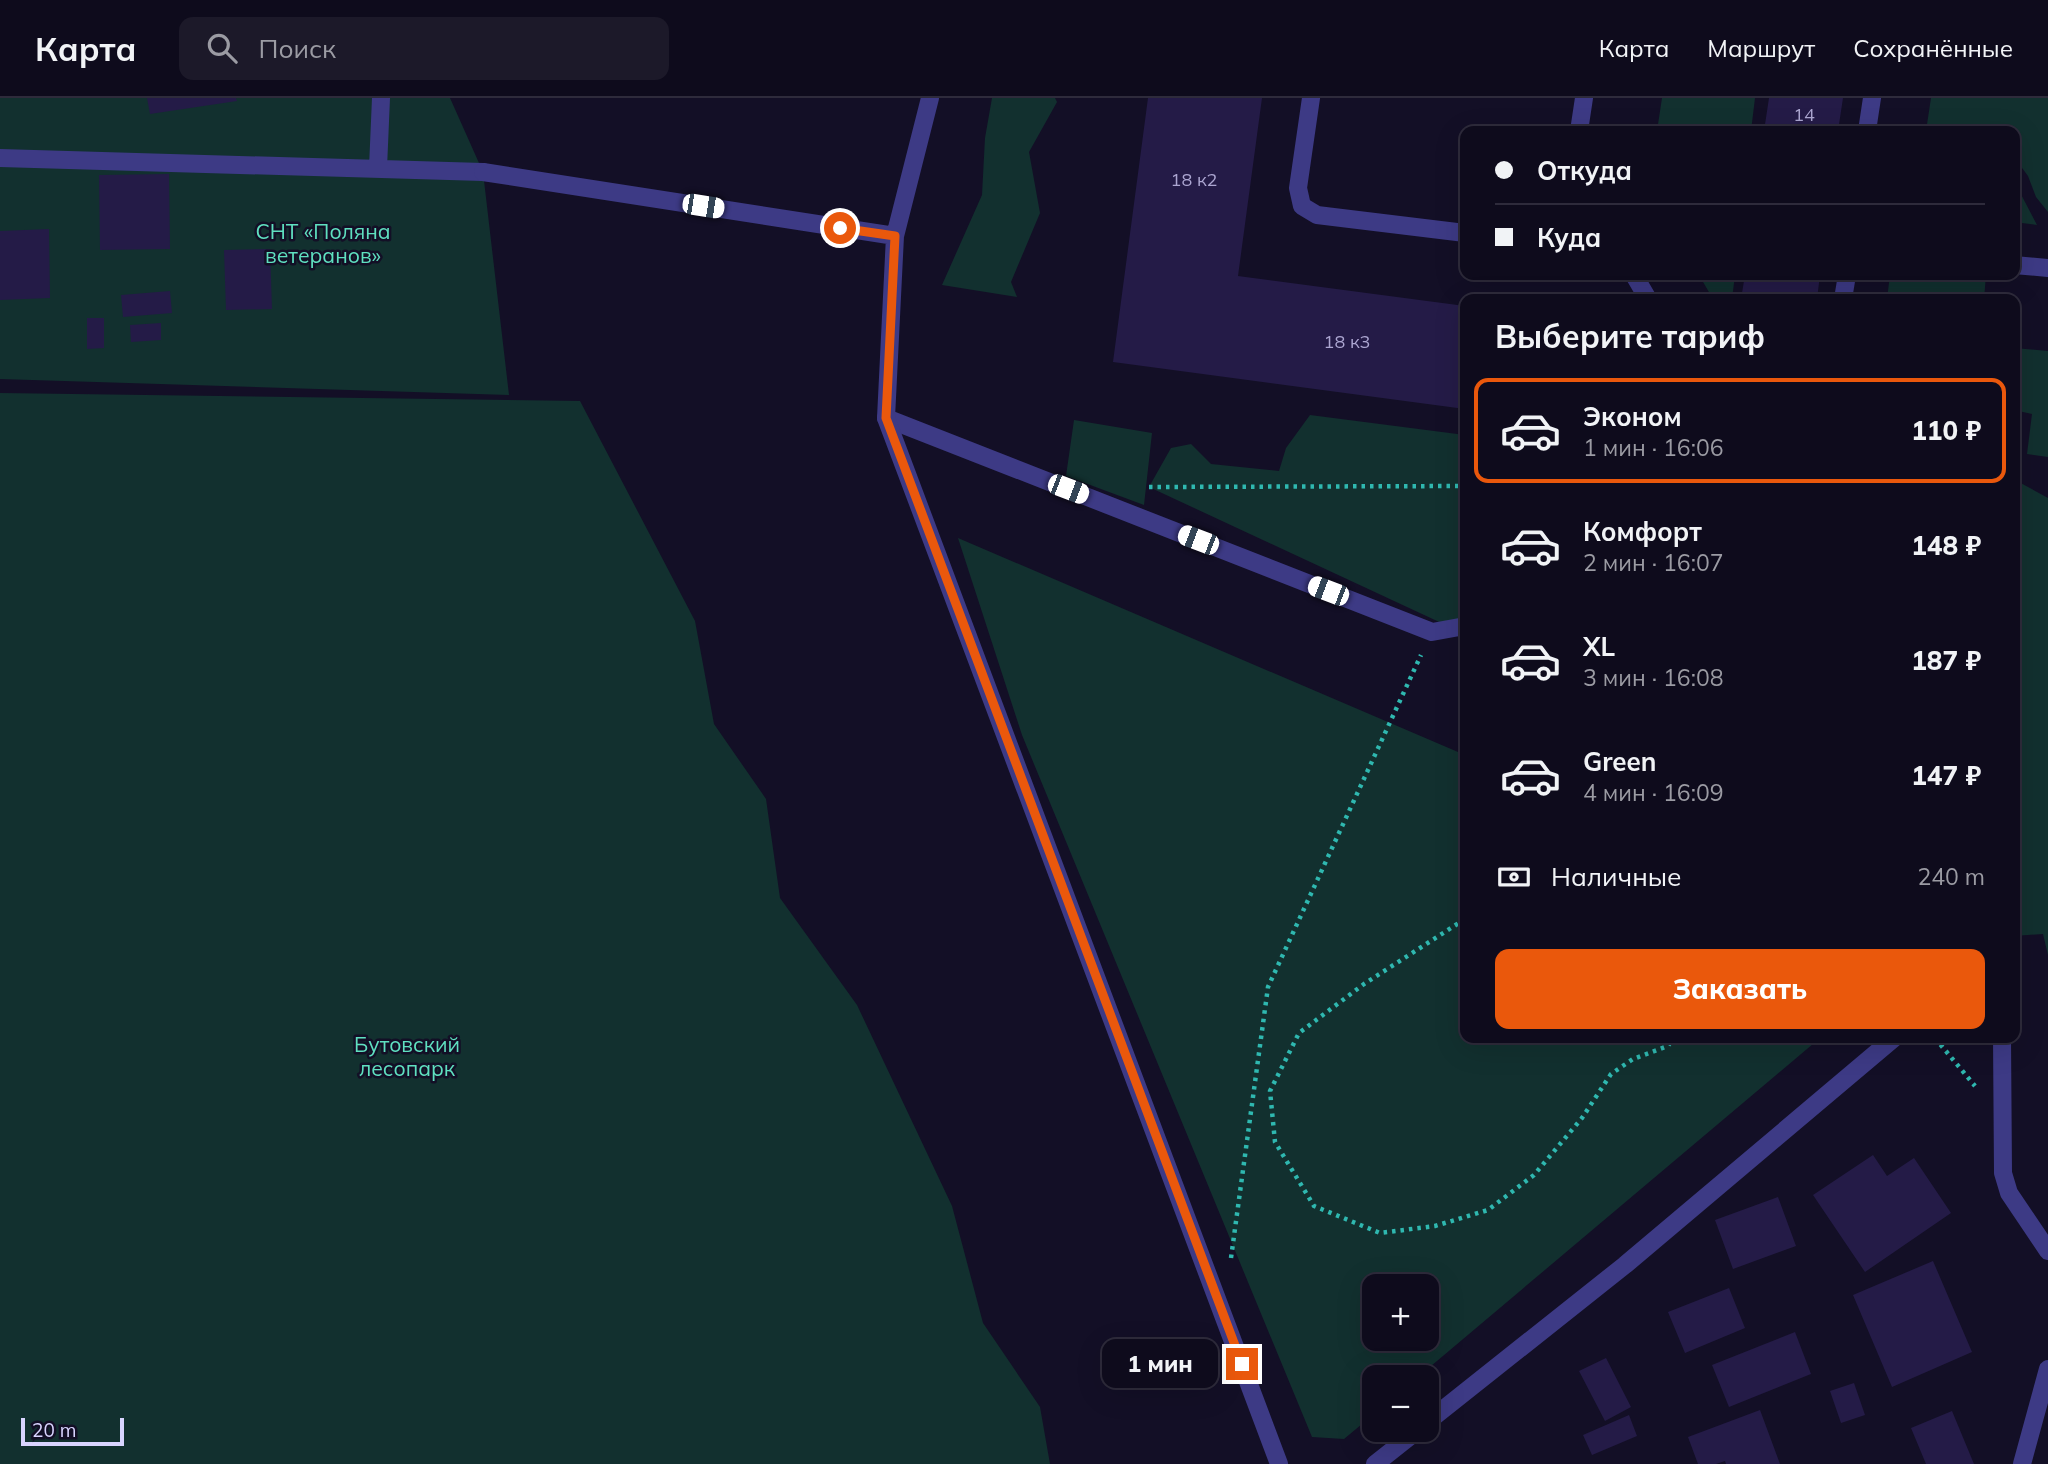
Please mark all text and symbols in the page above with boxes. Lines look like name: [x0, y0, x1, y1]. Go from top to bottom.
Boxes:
search box: [179, 17, 669, 80]
text: Карта: [35, 28, 137, 69]
icon: search: [203, 29, 241, 67]
text: Поиск: [259, 32, 336, 65]
text: Карта: [1599, 33, 1669, 63]
text: Маршрут: [1707, 33, 1815, 63]
text: Сохранённые: [1853, 33, 2013, 63]
house number: 14: [1793, 103, 1815, 126]
text: Откуда: [1537, 154, 1632, 187]
house number: 18 к2: [1171, 168, 1217, 191]
car: [681, 192, 726, 220]
route start: [824, 212, 856, 244]
park label: СНТ «Поляна ветеранов»: [255, 218, 391, 268]
text: Куда: [1537, 221, 1601, 254]
text: Выберите тариф: [1495, 316, 1765, 356]
house number: 18 к3: [1324, 330, 1370, 353]
icon: car: [1499, 399, 1562, 462]
text: Эконом: [1583, 400, 1682, 433]
text: 110 ₽: [1911, 414, 1981, 447]
text: 1 мин · 16:06: [1583, 433, 1723, 462]
car: [1045, 472, 1092, 506]
icon: car: [1499, 514, 1562, 577]
text: Комфорт: [1583, 515, 1702, 548]
car: [1175, 523, 1222, 557]
text: 148 ₽: [1911, 529, 1981, 562]
text: 2 мин · 16:07: [1583, 548, 1723, 577]
car: [1305, 574, 1352, 608]
icon: car: [1499, 629, 1562, 692]
text: XL: [1583, 630, 1615, 663]
text: 187 ₽: [1911, 644, 1981, 677]
text: 3 мин · 16:08: [1583, 663, 1723, 692]
icon: car: [1499, 744, 1562, 807]
text: Green: [1583, 745, 1656, 778]
text: 147 ₽: [1911, 759, 1981, 792]
text: 4 мин · 16:09: [1583, 778, 1723, 807]
icon: cash: [1495, 858, 1533, 896]
text: Наличные: [1551, 860, 1681, 893]
text: 240 m: [1917, 862, 1985, 891]
button: Заказать: [1495, 949, 1985, 1029]
park label: Бутовский лесопарк: [354, 1031, 460, 1081]
map controls: [1362, 1274, 1439, 1442]
button: +: [1362, 1274, 1439, 1351]
callout: 1 мин: [1102, 1340, 1218, 1388]
route end: [1226, 1348, 1258, 1380]
text: 1 мин: [1127, 1349, 1193, 1378]
button: −: [1362, 1365, 1439, 1442]
scale bar: [21, 1415, 124, 1447]
text: 20 m: [32, 1418, 76, 1442]

